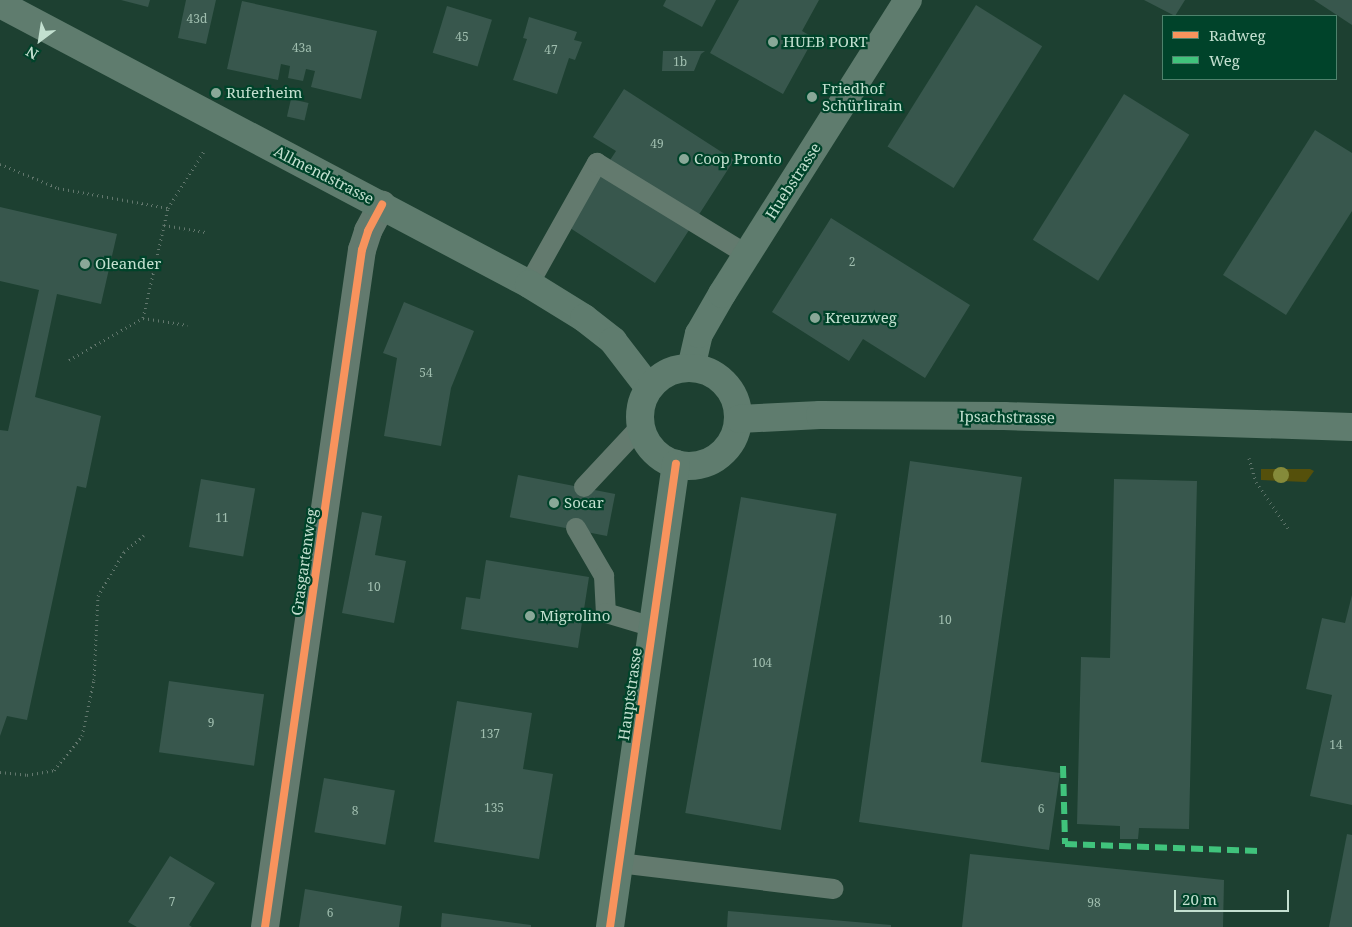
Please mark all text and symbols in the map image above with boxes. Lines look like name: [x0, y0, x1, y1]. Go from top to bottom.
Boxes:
house number: 43d: [187, 12, 207, 26]
north arrow: [15, 15, 65, 65]
legend: [1162, 15, 1337, 80]
text: Radweg: [1209, 25, 1266, 45]
house number: 45: [455, 30, 469, 44]
place label: HUEB PORT: [783, 33, 868, 51]
marker: HUEB PORT: [767, 36, 779, 48]
house number: 43a: [292, 41, 312, 55]
text: N: [22, 42, 42, 64]
house number: 47: [544, 43, 558, 57]
text: Weg: [1209, 50, 1240, 70]
house number: 1b: [673, 55, 687, 69]
place label: Friedhof Schürlirain: [822, 79, 903, 114]
place label: Ruferheim: [226, 84, 303, 102]
marker: Ruferheim: [210, 87, 222, 99]
marker: Friedhof Schürlirain: [806, 91, 818, 103]
house number: 49: [650, 137, 664, 151]
street label: Huebstrasse: [762, 139, 824, 223]
street label: Allmendstrasse: [271, 142, 377, 208]
place label: Coop Pronto: [694, 150, 782, 168]
marker: Coop Pronto: [678, 153, 690, 165]
place label: Oleander: [95, 255, 161, 273]
house number: 2: [849, 255, 855, 269]
marker: Oleander: [79, 258, 91, 270]
place label: Kreuzweg: [825, 309, 897, 327]
marker: Kreuzweg: [809, 312, 821, 324]
house number: 54: [419, 366, 433, 380]
street label: Ipsachstrasse: [959, 407, 1055, 427]
place label: Socar: [564, 494, 604, 512]
marker: Socar: [548, 497, 560, 509]
street label: Grasgartenweg: [288, 507, 320, 617]
house number: 11: [215, 511, 229, 525]
house number: 10: [367, 580, 381, 594]
place label: Migrolino: [540, 607, 610, 625]
marker: Migrolino: [524, 610, 536, 622]
house number: 10: [938, 613, 952, 627]
street label: Hauptstrasse: [615, 647, 645, 741]
house number: 104: [752, 656, 772, 670]
house number: 9: [208, 716, 214, 730]
house number: 137: [480, 727, 500, 741]
house number: 14: [1329, 738, 1343, 752]
house number: 135: [484, 801, 504, 815]
house number: 6: [1038, 802, 1044, 816]
house number: 8: [352, 804, 358, 818]
scale bar: [1177, 880, 1292, 912]
text: 20 m: [1182, 889, 1217, 909]
house number: 7: [169, 895, 175, 909]
house number: 98: [1087, 896, 1101, 910]
house number: 6: [327, 906, 333, 920]

